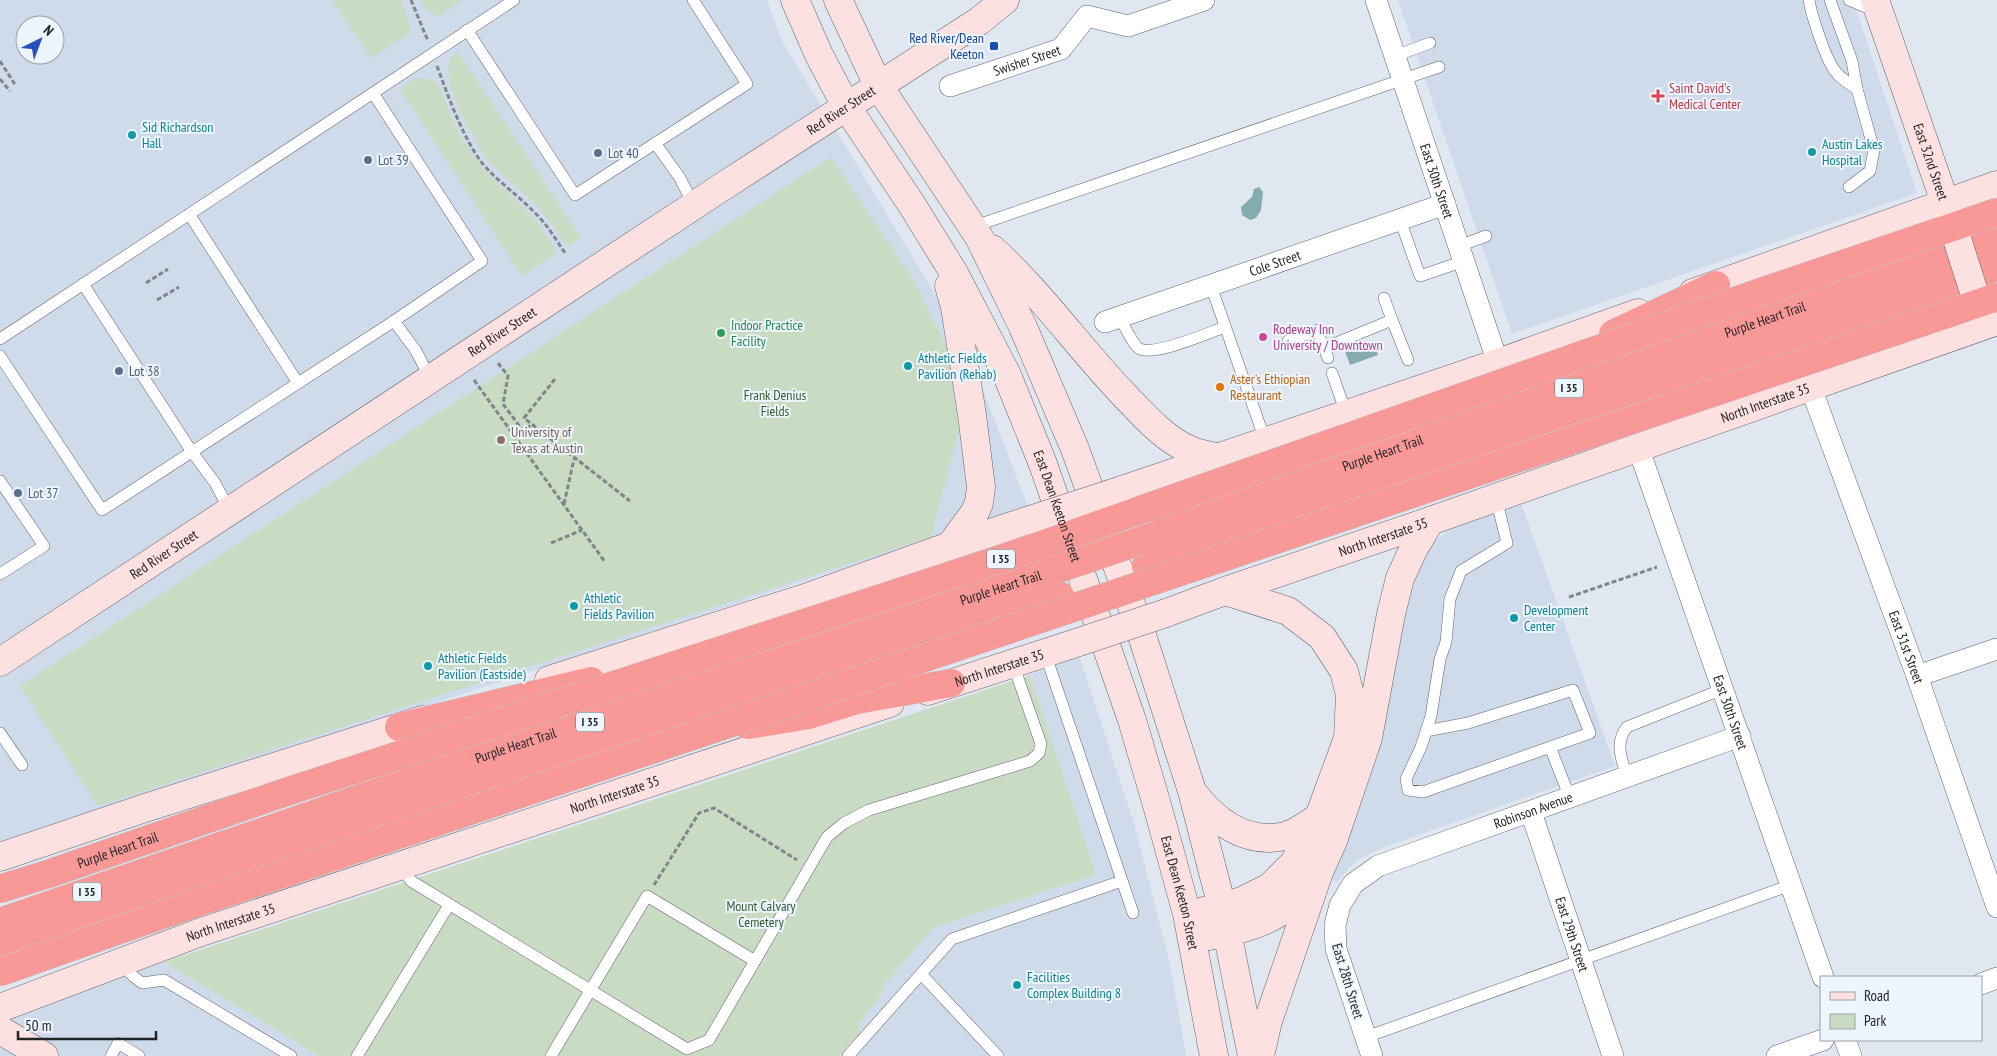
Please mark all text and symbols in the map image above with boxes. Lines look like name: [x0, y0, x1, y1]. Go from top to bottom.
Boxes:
north arrow: [15, 15, 65, 65]
text: N: [40, 21, 58, 40]
place label: Red River/Dean Keeton: [909, 29, 984, 63]
marker: Red River/Dean Keeton: [988, 40, 1000, 52]
street label: Swisher Street: [991, 41, 1063, 80]
place label: Saint David's Medical Center: [1669, 79, 1741, 113]
street label: Red River Street: [803, 81, 879, 139]
marker: Saint David's Medical Center: [1651, 89, 1665, 103]
place label: Sid Richardson Hall: [142, 118, 213, 152]
street label: East 32nd Street: [1909, 121, 1953, 203]
marker: Sid Richardson Hall: [126, 129, 138, 141]
place label: Austin Lakes Hospital: [1822, 135, 1883, 169]
street label: East 30th Street: [1416, 141, 1458, 221]
place label: Lot 40: [608, 144, 639, 162]
marker: Austin Lakes Hospital: [1806, 146, 1818, 158]
marker: Lot 40: [592, 147, 604, 159]
place label: Lot 39: [378, 151, 409, 169]
marker: Lot 39: [362, 154, 374, 166]
street label: Cole Street: [1247, 246, 1303, 280]
street label: Purple Heart Trail: [1722, 297, 1809, 342]
street label: Red River Street: [465, 303, 540, 361]
place label: Indoor Practice Facility: [731, 316, 803, 350]
place label: Rodeway Inn University / Downtown: [1273, 320, 1383, 354]
marker: Indoor Practice Facility: [715, 327, 727, 339]
marker: Rodeway Inn University / Downtown: [1257, 331, 1269, 343]
place label: Athletic Fields Pavilion (Rehab): [918, 349, 997, 383]
marker: Athletic Fields Pavilion (Rehab): [902, 360, 914, 372]
place label: Lot 38: [129, 362, 160, 380]
marker: Lot 38: [113, 365, 125, 377]
place label: Aster's Ethiopian Restaurant: [1230, 370, 1310, 404]
road number: I 35: [1555, 378, 1583, 398]
street label: North Interstate 35: [1718, 379, 1812, 427]
marker: Aster's Ethiopian Restaurant: [1214, 381, 1226, 393]
park label: Frank Denius Fields: [744, 386, 807, 420]
place label: University of Texas at Austin: [511, 423, 583, 457]
street label: Purple Heart Trail: [1340, 430, 1426, 475]
marker: University of Texas at Austin: [495, 434, 507, 446]
street label: East Dean Keeton Street: [1029, 448, 1085, 564]
place label: Lot 37: [28, 484, 59, 502]
marker: Lot 37: [12, 487, 24, 499]
street label: North Interstate 35: [1336, 513, 1430, 561]
street label: Red River Street: [126, 525, 201, 583]
road number: I 35: [987, 550, 1015, 568]
street label: Purple Heart Trail: [958, 566, 1044, 609]
place label: Athletic Fields Pavilion: [584, 589, 654, 623]
marker: Athletic Fields Pavilion: [568, 600, 580, 612]
place label: Development Center: [1524, 601, 1589, 635]
street label: East 31st Street: [1885, 608, 1928, 686]
marker: Development Center: [1508, 612, 1520, 624]
street label: North Interstate 35: [952, 645, 1046, 691]
place label: Athletic Fields Pavilion (Eastside): [438, 649, 527, 683]
marker: Athletic Fields Pavilion (Eastside): [422, 660, 434, 672]
street label: East 30th Street: [1709, 673, 1752, 752]
road number: I 35: [576, 712, 604, 732]
street label: Purple Heart Trail: [473, 723, 559, 767]
street label: North Interstate 35: [568, 771, 662, 818]
street label: Robinson Avenue: [1491, 788, 1575, 833]
street label: Purple Heart Trail: [75, 827, 161, 872]
street label: East Dean Keeton Street: [1157, 834, 1203, 951]
road number: I 35: [73, 882, 101, 902]
street label: East 29th Street: [1551, 895, 1593, 974]
park label: Mount Calvary Cemetery: [726, 897, 796, 931]
street label: North Interstate 35: [183, 899, 277, 946]
street label: East 28th Street: [1328, 941, 1368, 1021]
place label: Facilities Complex Building 8: [1027, 968, 1121, 1002]
legend: [1820, 976, 1982, 1041]
marker: Facilities Complex Building 8: [1011, 979, 1023, 991]
text: Road: [1864, 986, 1890, 1005]
scale bar: [18, 1008, 155, 1040]
text: Park: [1864, 1011, 1886, 1030]
text: 50 m: [25, 1016, 51, 1035]

